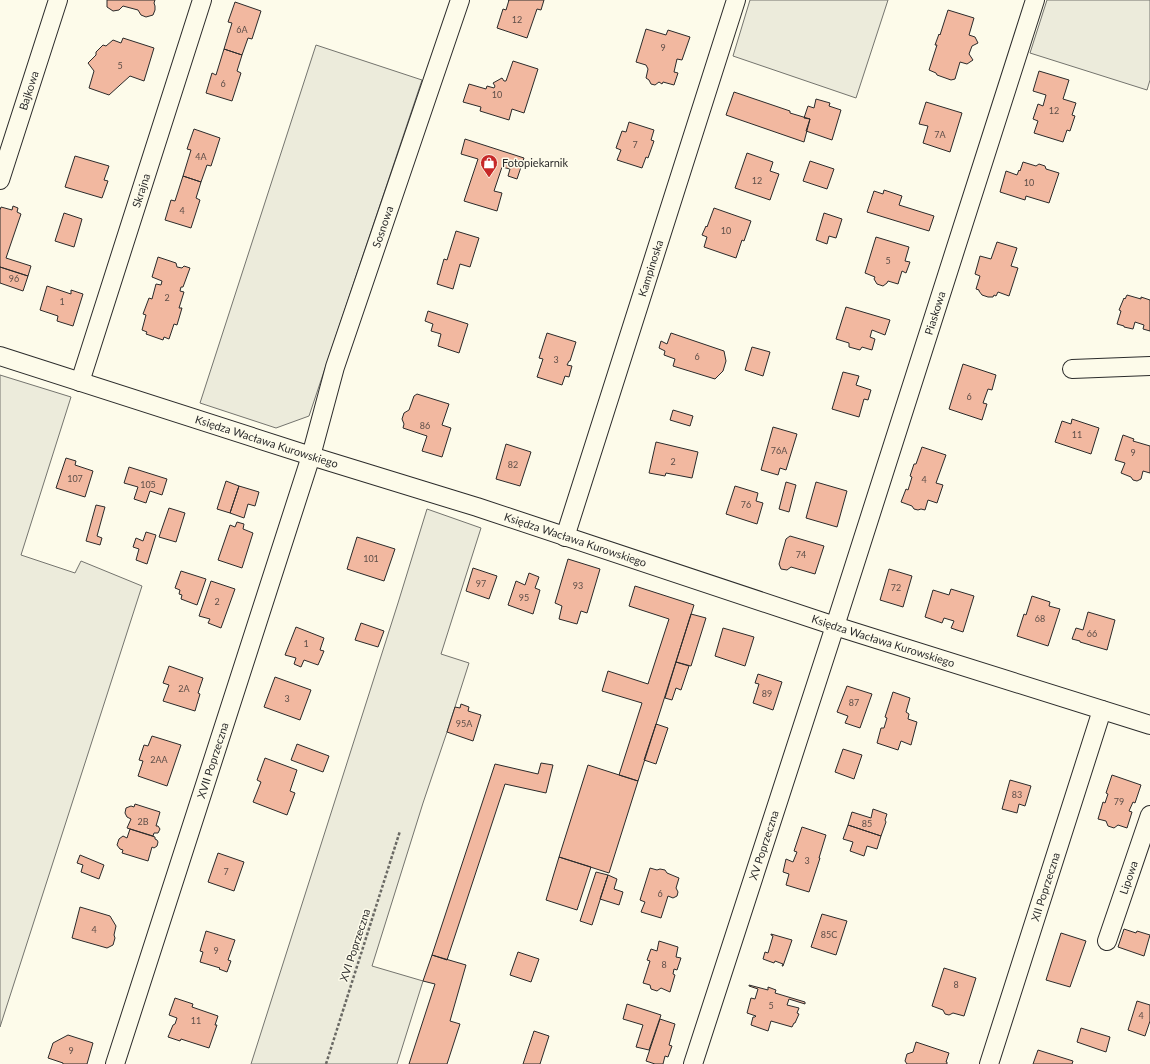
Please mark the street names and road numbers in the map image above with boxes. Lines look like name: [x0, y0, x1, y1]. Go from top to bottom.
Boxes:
street label: Bajkowa: [16, 69, 41, 112]
street label: Skrajna: [129, 172, 152, 209]
street label: Sosnowa: [369, 204, 395, 249]
street label: Kampinoska: [635, 238, 665, 298]
street label: Piaskowa: [921, 289, 948, 336]
street label: Księdza Wacława Kurowskiego: [194, 412, 340, 470]
street label: Księdza Wacława Kurowskiego: [503, 509, 648, 569]
street label: Księdza Wacława Kurowskiego: [810, 612, 956, 669]
street label: XVII Poprzeczna: [194, 721, 231, 800]
street label: XV Poprzeczna: [746, 809, 781, 881]
street label: XII Poprzeczna: [1028, 851, 1062, 923]
street label: Lipowa: [1116, 859, 1140, 896]
street label: XVI Poprzeczna: [337, 907, 372, 983]

